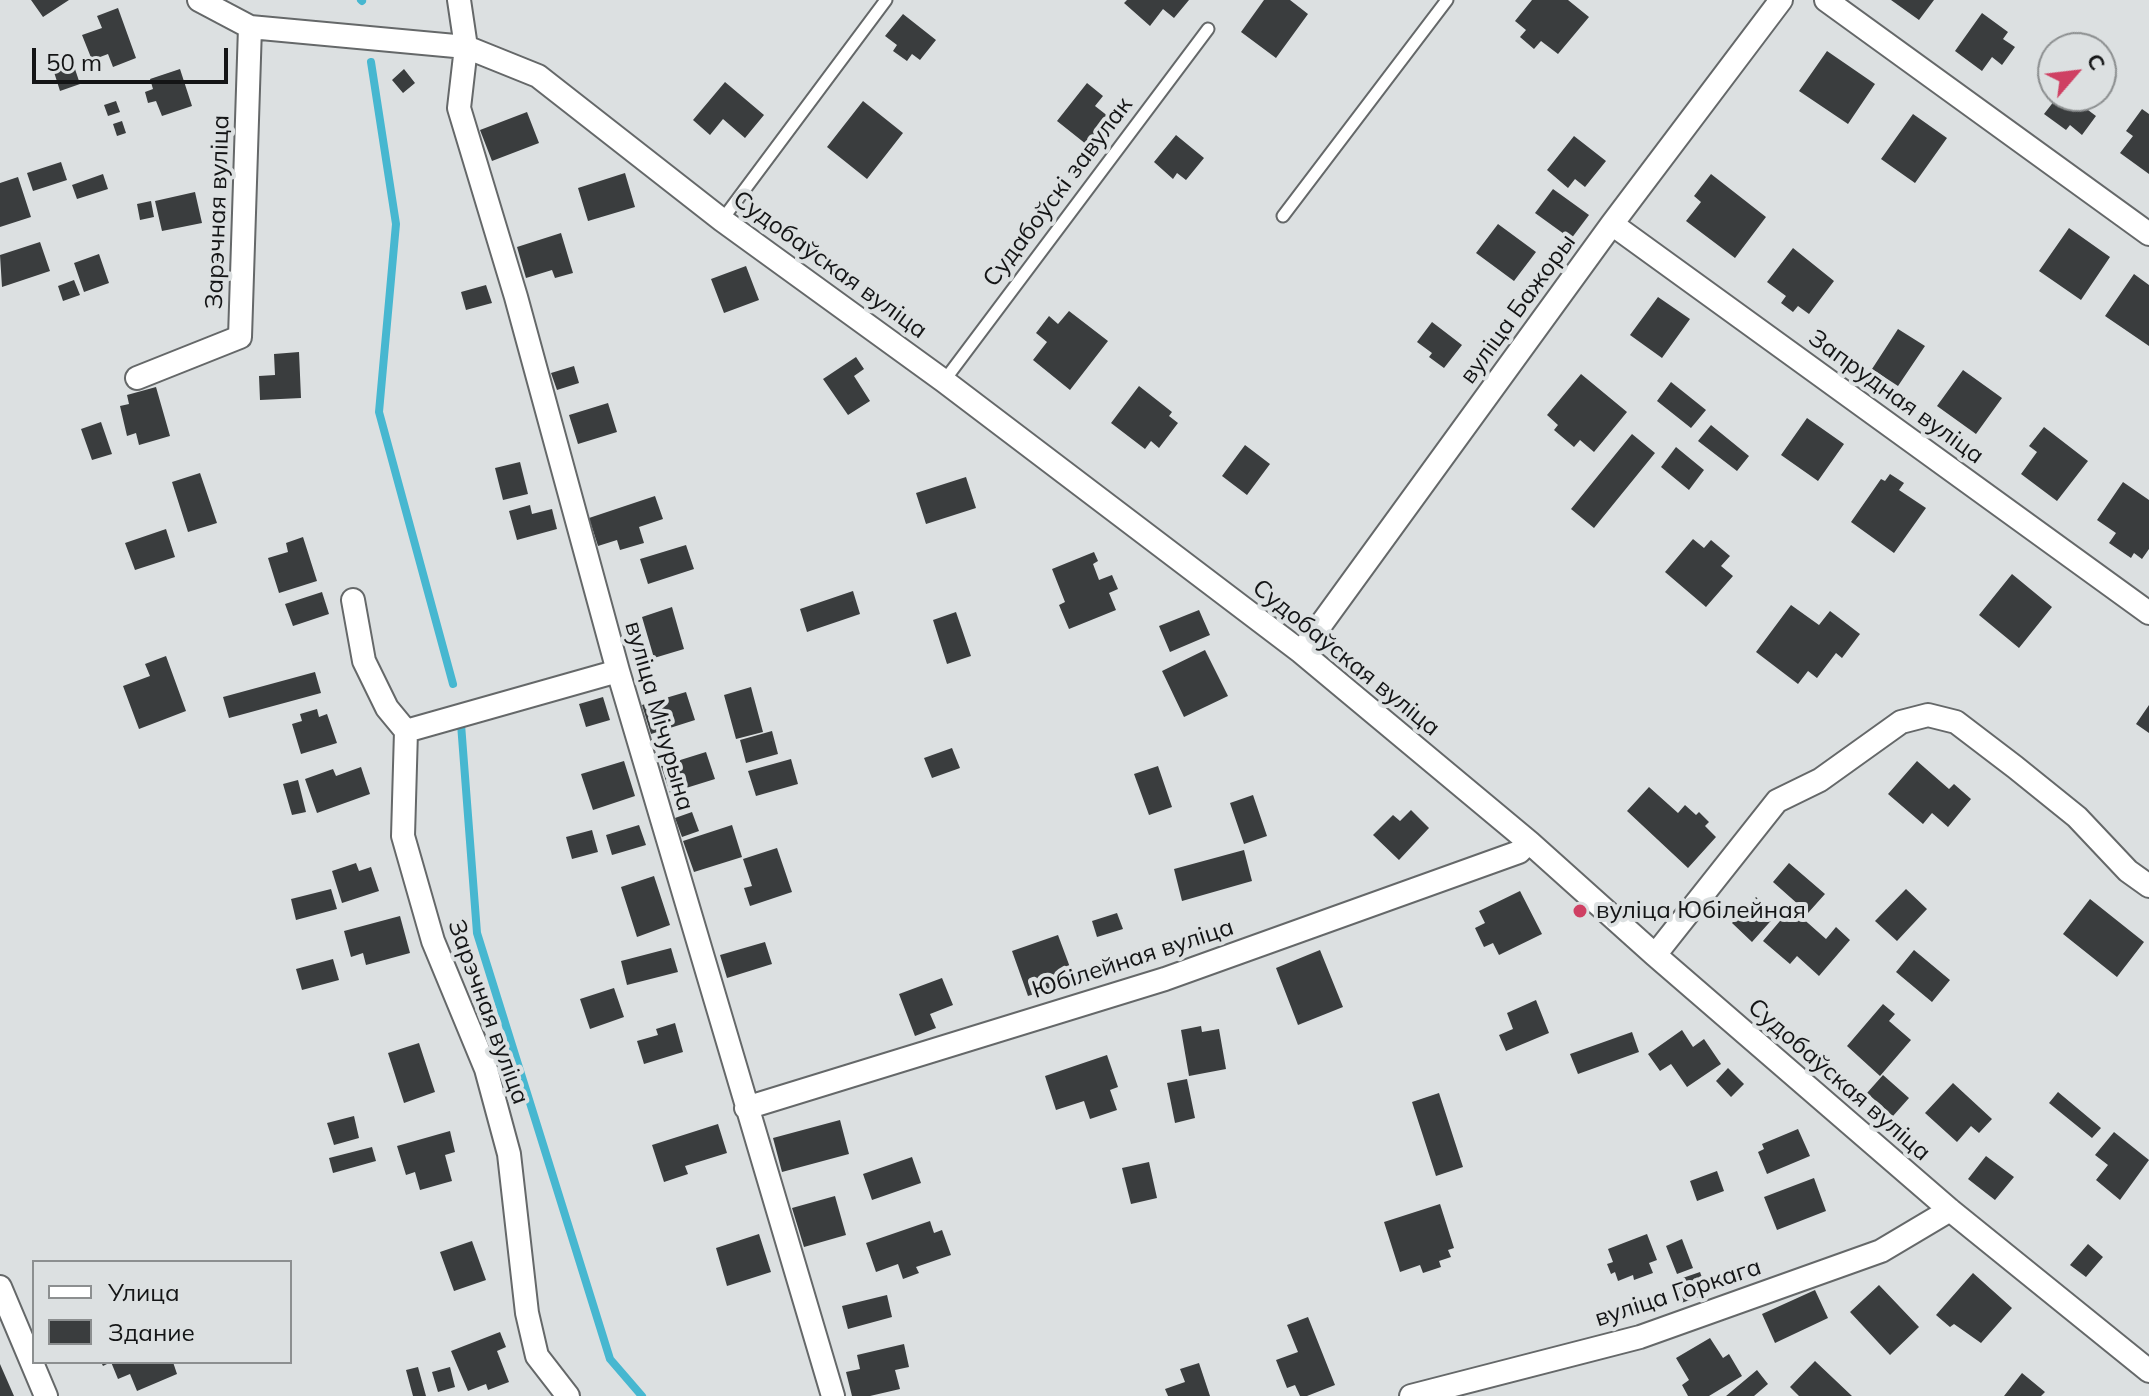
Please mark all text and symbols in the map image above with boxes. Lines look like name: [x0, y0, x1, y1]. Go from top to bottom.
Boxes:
scale bar: [36, 32, 232, 82]
north arrow: [2037, 32, 2117, 112]
text: 50 m: [46, 47, 102, 77]
text: С: [2081, 48, 2112, 75]
street label: Судабоўскі завулак: [977, 92, 1139, 292]
street label: Зарэчная вуліца: [200, 114, 236, 310]
street label: Судобаўская вуліца: [727, 185, 933, 345]
street label: вуліца Бажоры: [1454, 229, 1582, 389]
street label: Запрудная вуліца: [1803, 324, 1989, 470]
street label: Судобаўская вуліца: [1246, 574, 1446, 742]
street label: вуліца Мічурына: [618, 618, 700, 814]
place label: вуліца Юбілейная: [1596, 897, 1806, 925]
marker: вуліца Юбілейная: [1571, 902, 1589, 920]
street label: Юбілейная вуліца: [1029, 913, 1237, 1005]
street label: Зарэчная вуліца: [441, 916, 535, 1108]
street label: Судобаўская вуліца: [1742, 993, 1936, 1167]
street label: вуліца Горкага: [1591, 1253, 1765, 1333]
legend: [32, 1260, 292, 1364]
text: Улица: [108, 1277, 180, 1307]
text: Здание: [108, 1317, 195, 1347]

